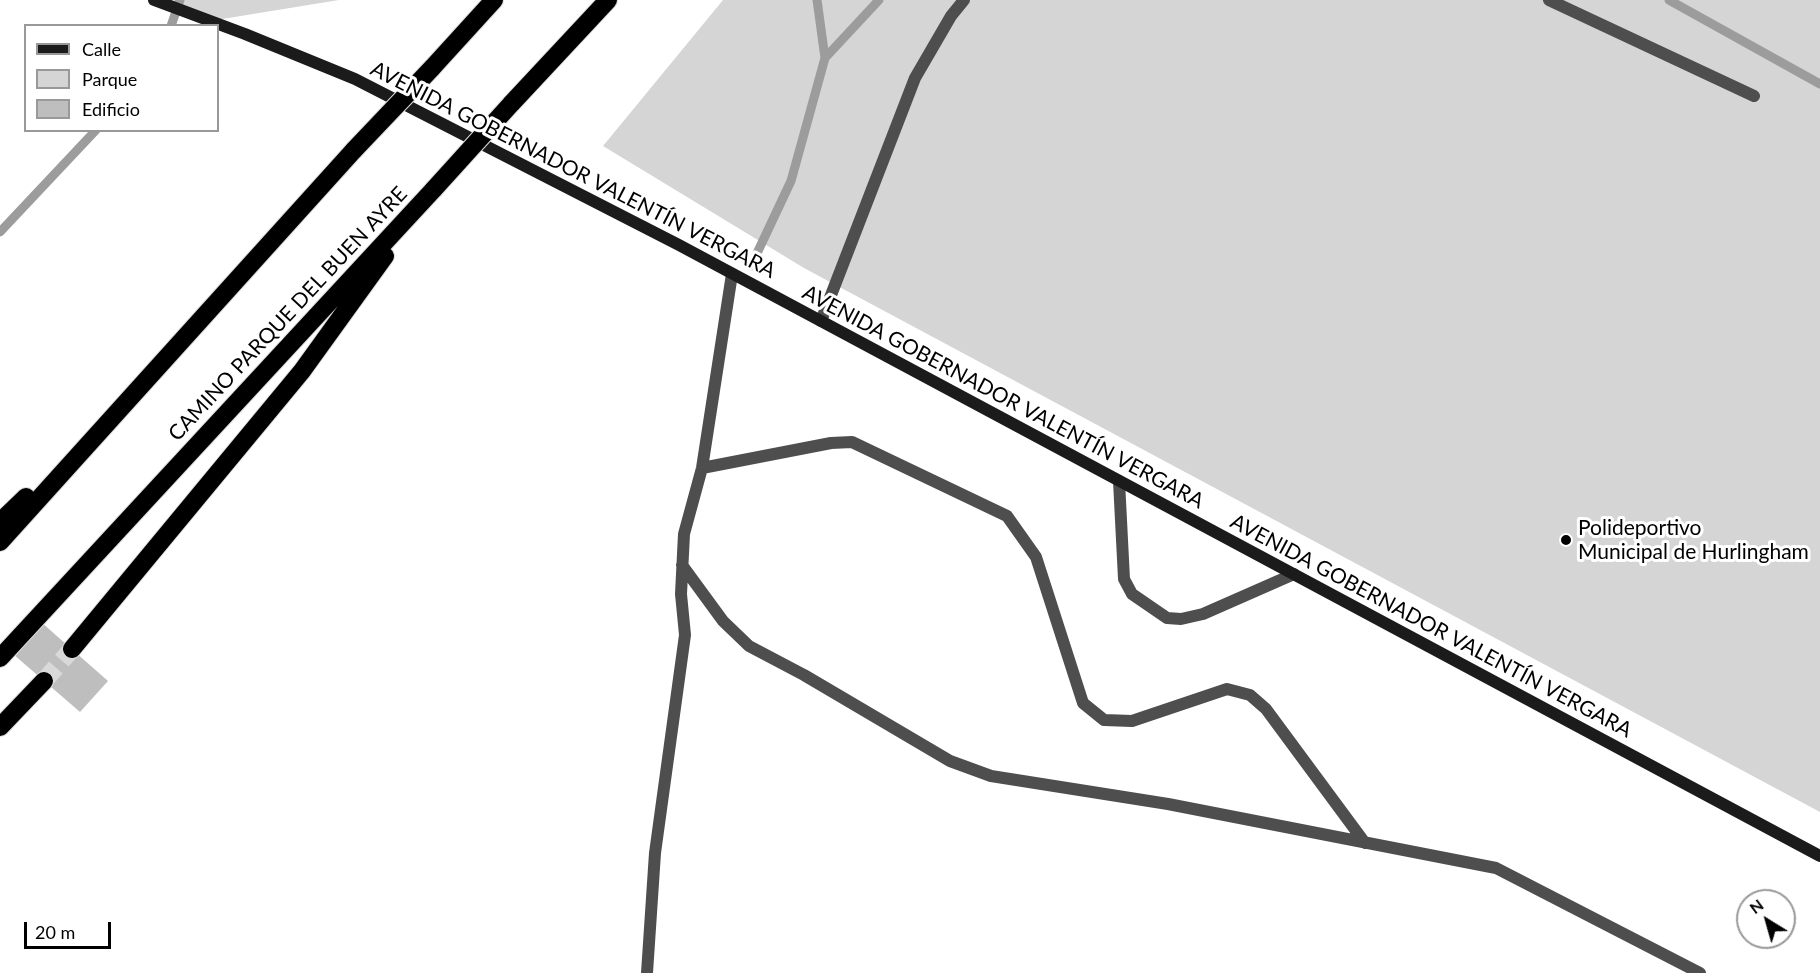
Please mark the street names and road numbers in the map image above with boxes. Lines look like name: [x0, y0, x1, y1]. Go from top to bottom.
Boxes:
street label: AVENIDA GOBERNADOR VALENTÍN VERGARA: [366, 56, 780, 284]
street label: CAMINO PARQUE DEL BUEN AYRE: [163, 182, 413, 446]
street label: AVENIDA GOBERNADOR VALENTÍN VERGARA: [798, 280, 1208, 514]
street label: AVENIDA GOBERNADOR VALENTÍN VERGARA: [1226, 509, 1636, 743]

